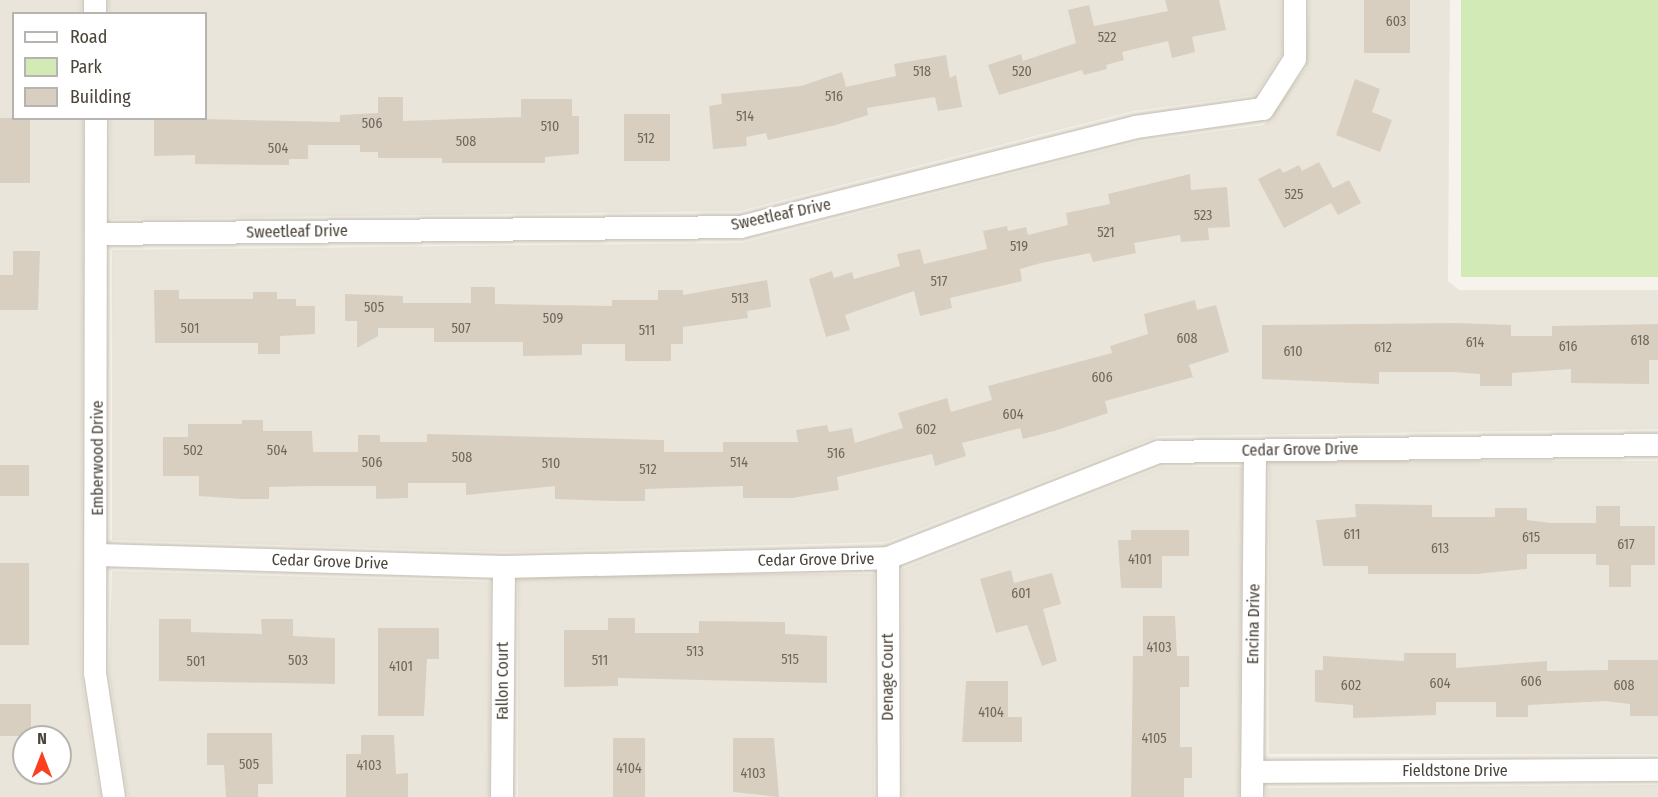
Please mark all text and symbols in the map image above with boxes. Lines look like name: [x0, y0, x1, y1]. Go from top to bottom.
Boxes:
legend: [12, 12, 207, 120]
house number: 603: [1386, 14, 1406, 30]
text: Road: [70, 26, 107, 48]
house number: 522: [1098, 30, 1116, 46]
text: Park: [70, 56, 102, 78]
house number: 518: [913, 64, 931, 80]
house number: 520: [1012, 64, 1032, 80]
text: Building: [70, 86, 131, 108]
house number: 516: [825, 89, 843, 105]
house number: 514: [736, 109, 754, 125]
house number: 506: [362, 116, 382, 132]
house number: 510: [541, 119, 559, 135]
house number: 512: [637, 131, 655, 147]
house number: 508: [456, 134, 476, 150]
house number: 504: [268, 141, 288, 157]
house number: 525: [1285, 187, 1303, 203]
street label: Sweetleaf Drive: [729, 195, 833, 235]
house number: 523: [1194, 208, 1212, 224]
street label: Sweetleaf Drive: [246, 222, 348, 242]
house number: 521: [1097, 225, 1115, 241]
house number: 519: [1010, 239, 1028, 255]
house number: 517: [931, 274, 947, 290]
house number: 513: [731, 291, 749, 307]
house number: 505: [364, 300, 384, 316]
house number: 509: [543, 311, 563, 327]
house number: 501: [181, 321, 199, 337]
house number: 507: [451, 321, 471, 337]
house number: 511: [639, 323, 655, 339]
house number: 608: [1176, 331, 1198, 347]
house number: 618: [1631, 333, 1649, 349]
house number: 614: [1466, 335, 1484, 351]
house number: 616: [1559, 339, 1577, 355]
house number: 612: [1374, 340, 1392, 356]
house number: 610: [1283, 344, 1303, 360]
house number: 606: [1091, 370, 1113, 386]
street label: Emberwood Drive: [88, 400, 108, 516]
house number: 604: [1002, 407, 1024, 423]
house number: 602: [916, 422, 936, 438]
street label: Cedar Grove Drive: [1241, 439, 1359, 461]
house number: 502: [183, 443, 203, 459]
house number: 504: [267, 443, 287, 459]
house number: 516: [827, 446, 845, 462]
house number: 508: [452, 450, 472, 466]
house number: 506: [362, 455, 382, 471]
house number: 514: [730, 455, 748, 471]
house number: 510: [542, 456, 560, 472]
house number: 512: [639, 462, 657, 478]
house number: 611: [1343, 527, 1361, 543]
house number: 615: [1522, 530, 1540, 546]
house number: 617: [1617, 537, 1635, 553]
house number: 613: [1431, 541, 1449, 557]
street label: Cedar Grove Drive: [757, 549, 875, 571]
street label: Cedar Grove Drive: [271, 550, 389, 574]
house number: 4101: [1128, 552, 1152, 568]
street label: Encina Drive: [1244, 584, 1264, 664]
house number: 601: [1011, 586, 1031, 602]
street label: Denage Court: [878, 633, 898, 721]
house number: 4103: [1147, 640, 1171, 656]
street label: Fallon Court: [493, 642, 513, 720]
house number: 513: [686, 644, 704, 660]
house number: 515: [781, 652, 799, 668]
house number: 503: [288, 653, 308, 669]
house number: 511: [592, 653, 608, 669]
house number: 501: [187, 654, 205, 670]
house number: 4101: [389, 659, 413, 675]
house number: 606: [1520, 674, 1542, 690]
house number: 604: [1429, 676, 1451, 692]
house number: 602: [1341, 678, 1361, 694]
house number: 608: [1613, 678, 1635, 694]
house number: 4104: [978, 705, 1004, 721]
north arrow: [12, 725, 72, 785]
text: N: [37, 729, 47, 748]
house number: 4105: [1141, 731, 1167, 747]
house number: 505: [239, 757, 259, 773]
house number: 4103: [357, 758, 381, 774]
house number: 4104: [616, 761, 642, 777]
street label: Fieldstone Drive: [1402, 761, 1508, 781]
house number: 4103: [741, 766, 765, 782]

